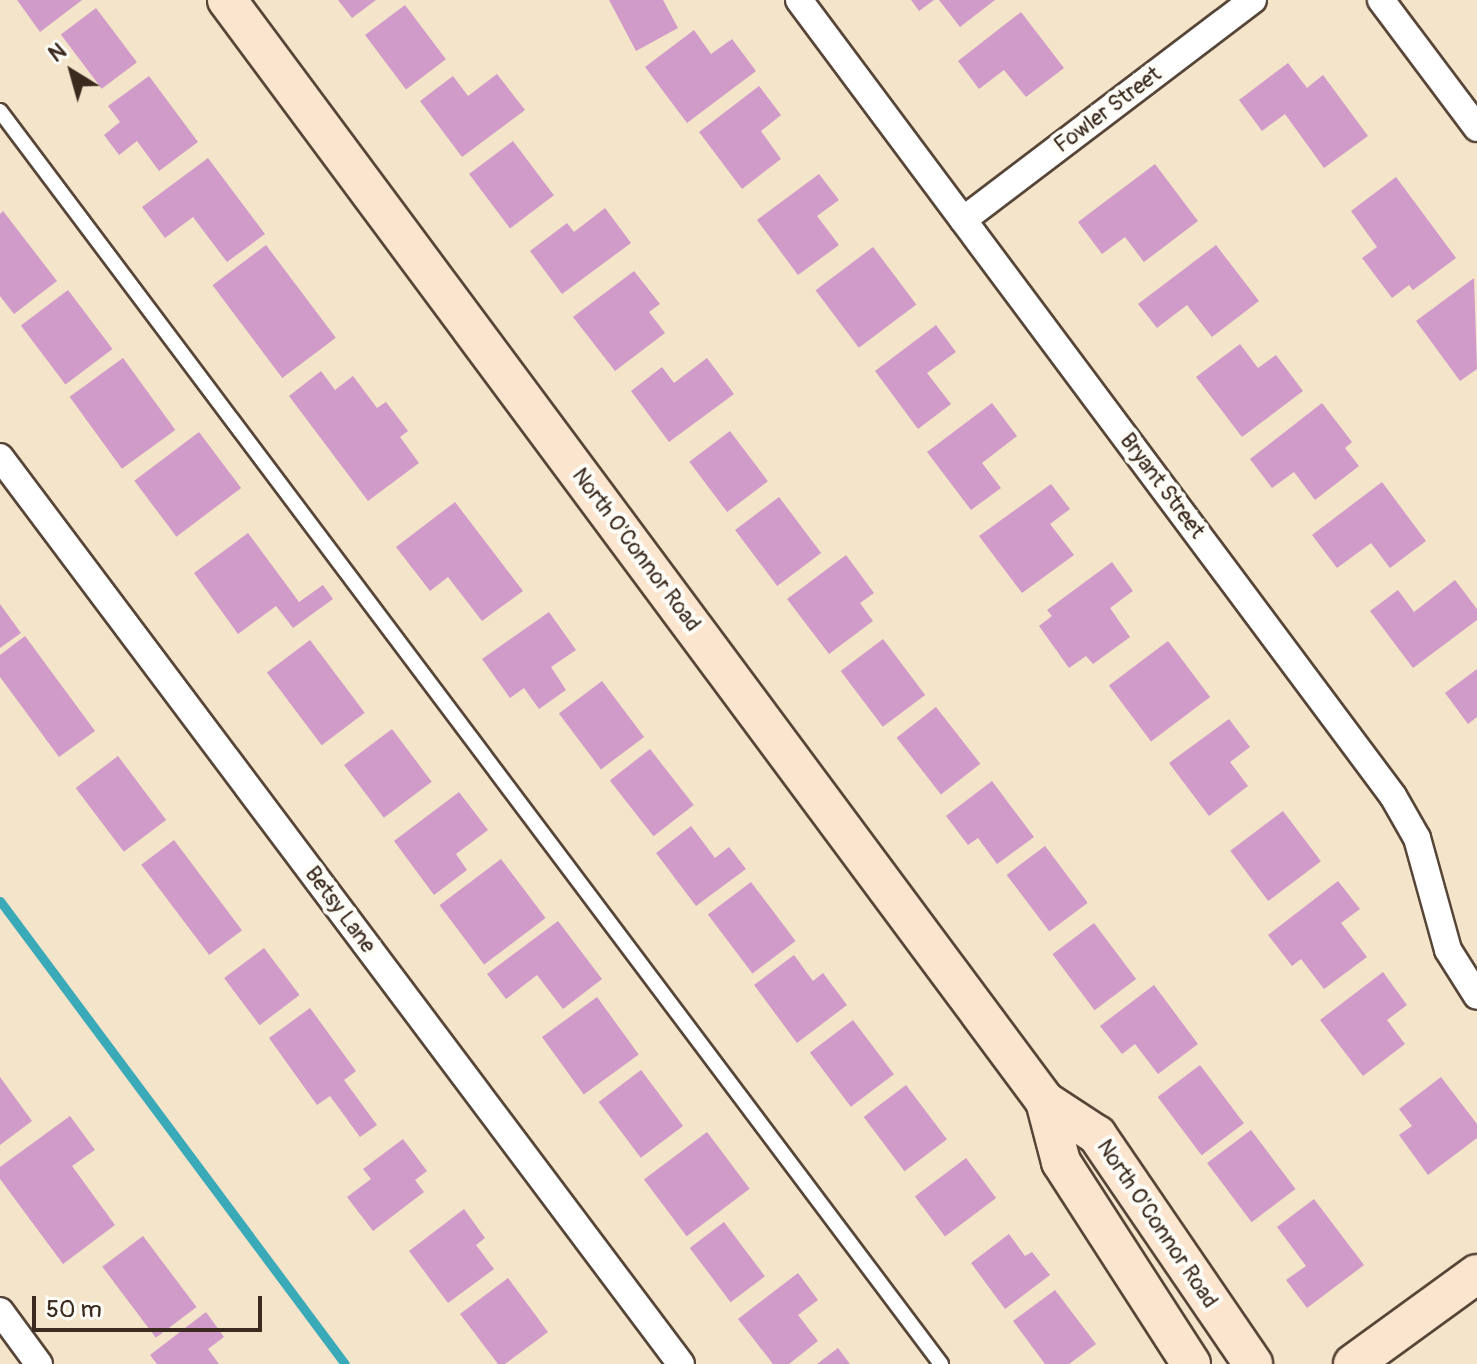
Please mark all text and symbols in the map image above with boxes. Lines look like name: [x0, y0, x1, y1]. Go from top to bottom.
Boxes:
north arrow: [32, 32, 112, 112]
text: N: [43, 37, 72, 68]
street label: Fowler Street: [1049, 61, 1167, 159]
street label: Bryant Street: [1114, 428, 1210, 544]
street label: North O'Connor Road: [566, 463, 706, 637]
street label: Betsy Lane: [299, 862, 381, 958]
street label: North O'Connor Road: [1091, 1135, 1223, 1313]
scale bar: [36, 1280, 266, 1330]
text: 50 m: [46, 1295, 102, 1324]

